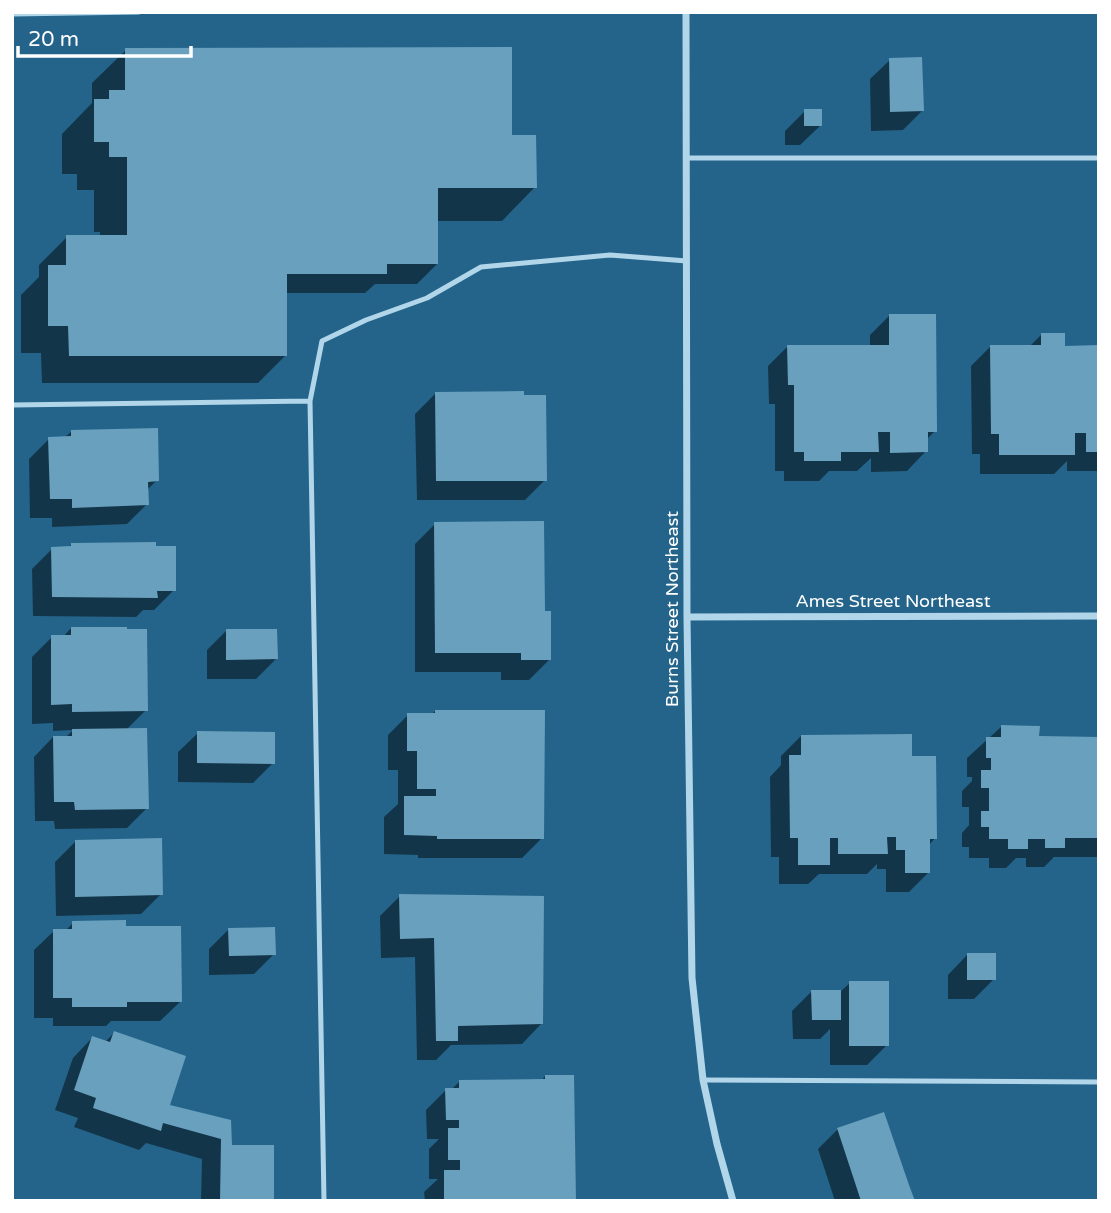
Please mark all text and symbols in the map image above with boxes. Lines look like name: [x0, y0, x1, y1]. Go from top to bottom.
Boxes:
scale bar: [18, 14, 191, 58]
text: 20 m: [28, 27, 79, 52]
street label: Burns Street Northeast: [661, 511, 683, 707]
street label: Ames Street Northeast: [795, 590, 991, 612]

